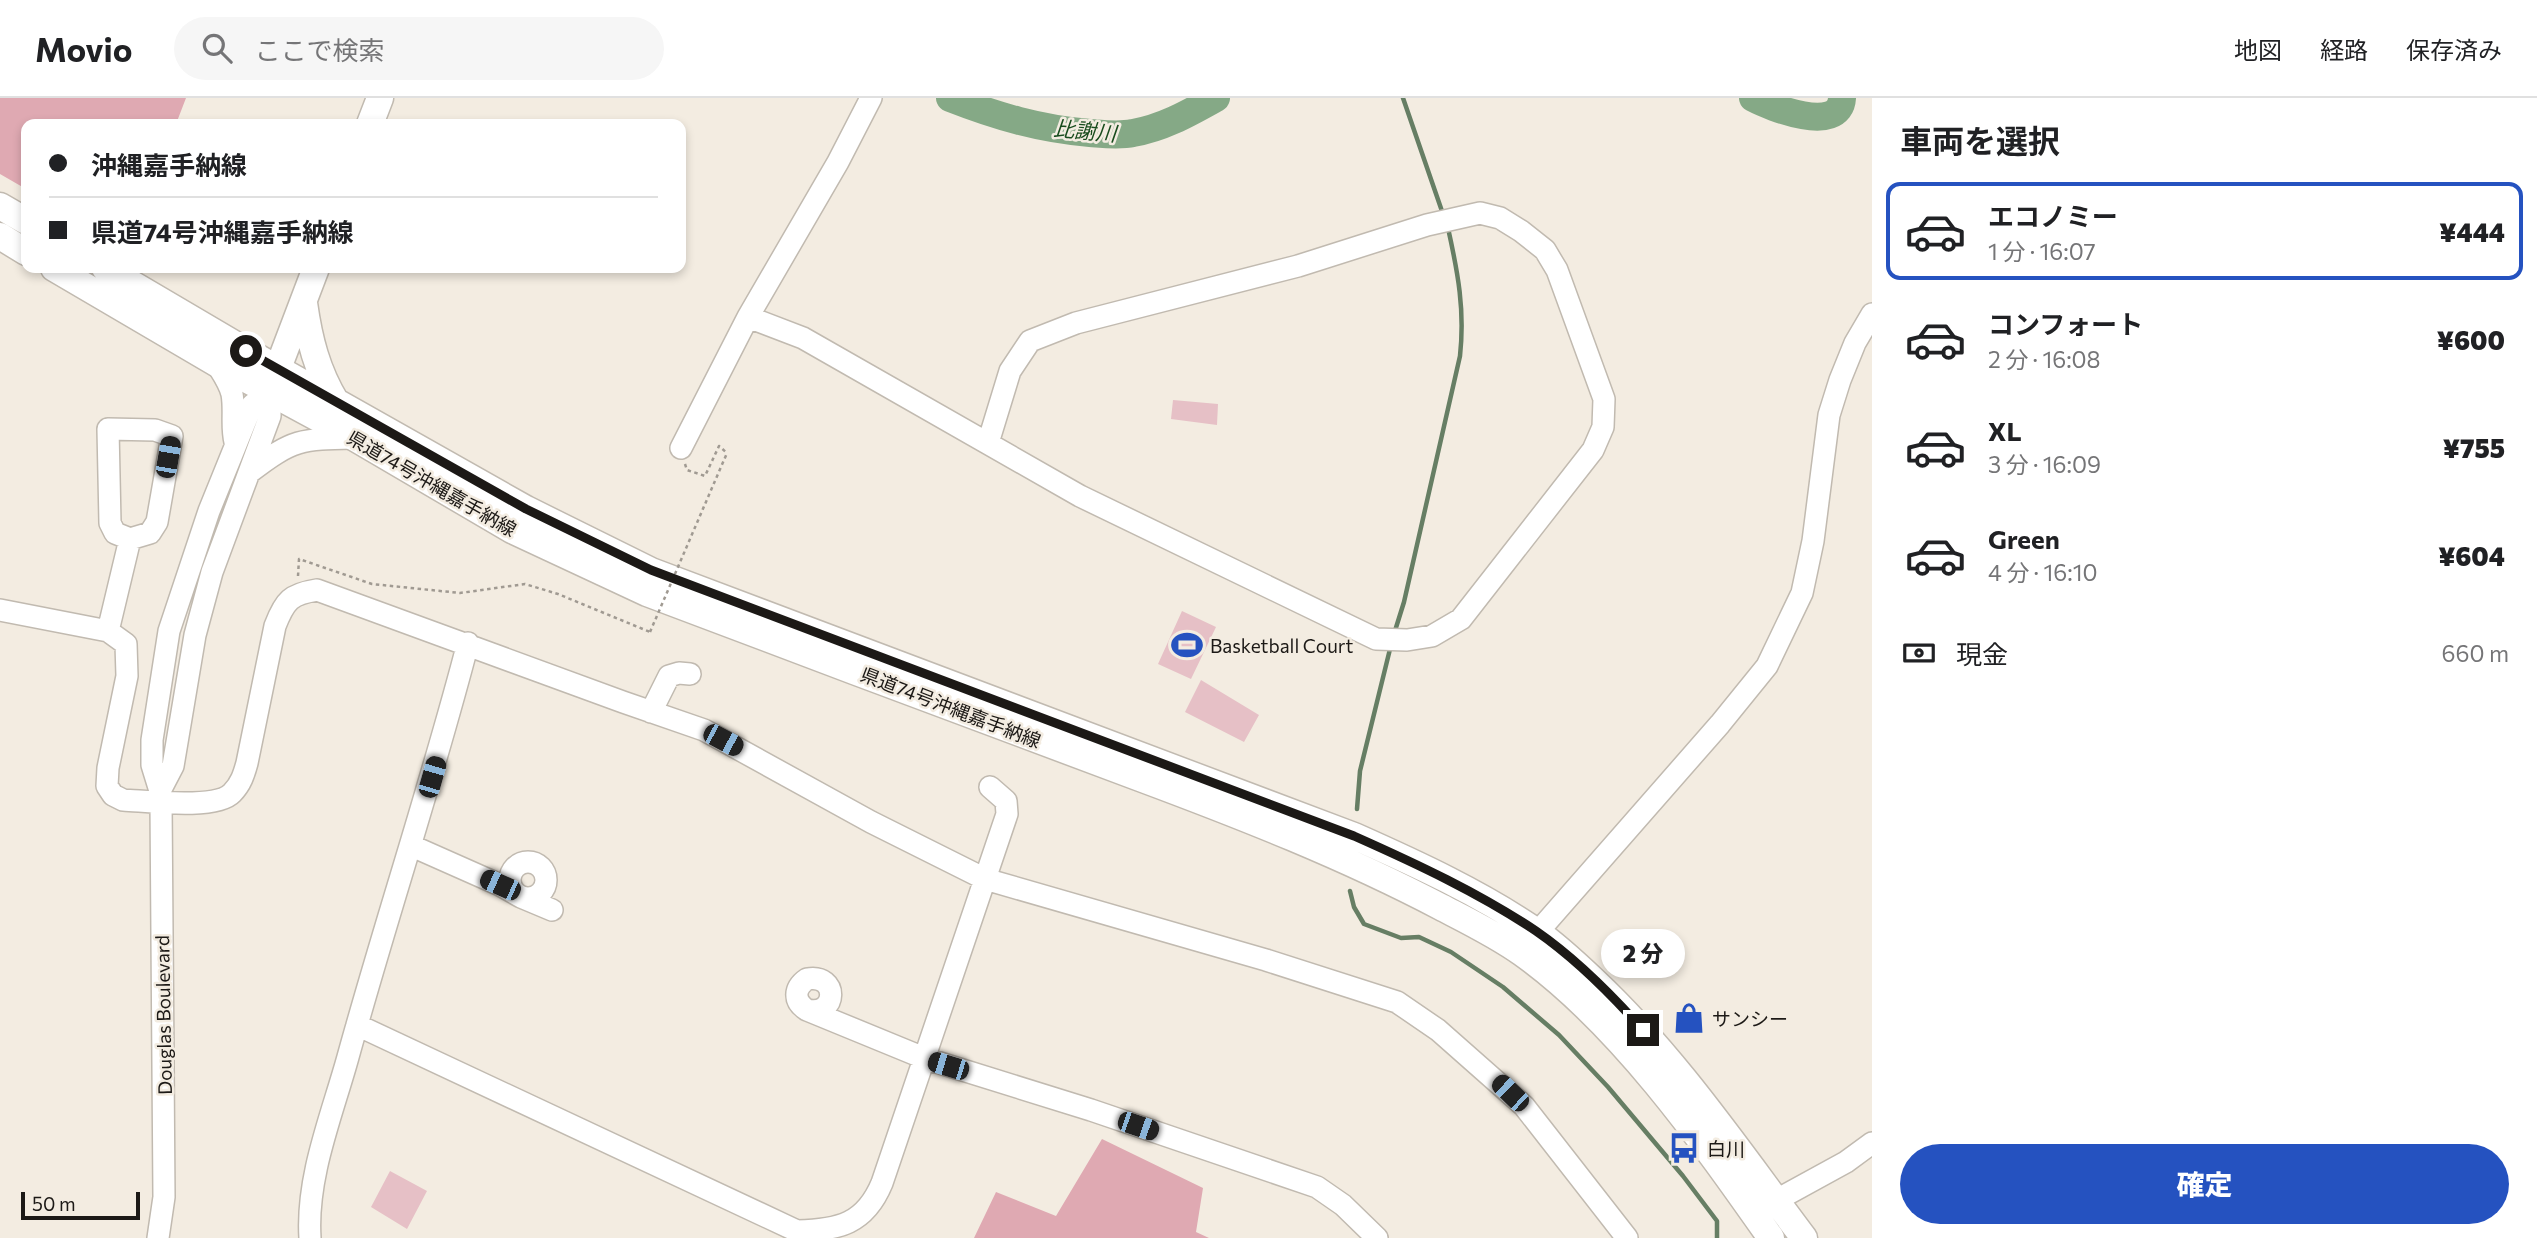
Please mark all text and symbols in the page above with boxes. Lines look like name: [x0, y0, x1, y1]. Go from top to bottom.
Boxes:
search box: [174, 17, 664, 80]
text: Movio: [35, 28, 132, 69]
icon: search: [198, 29, 236, 67]
text: ここで検索: [254, 34, 384, 65]
text: 地図: [2234, 35, 2282, 64]
text: 経路: [2320, 35, 2368, 64]
text: 保存済み: [2406, 35, 2502, 64]
water label: 比謝川: [1053, 115, 1119, 145]
text: 車両を選択: [1900, 120, 2060, 160]
text: 沖縄嘉手納線: [91, 149, 247, 180]
icon: car: [1904, 200, 1967, 263]
text: エコノミー: [1988, 200, 2118, 231]
text: 県道74号沖縄嘉手納線: [91, 216, 354, 247]
text: ¥444: [2439, 216, 2505, 247]
text: 1 分 · 16:07: [1988, 237, 2096, 265]
icon: car: [1904, 308, 1967, 371]
text: コンフォート: [1988, 308, 2143, 339]
text: ¥600: [2437, 324, 2505, 355]
route start: [230, 335, 262, 367]
text: 2 分 · 16:08: [1988, 345, 2101, 373]
text: XL: [1988, 415, 2022, 446]
icon: car: [1904, 416, 1967, 479]
street label: 県道74号沖縄嘉手納線: [343, 425, 521, 541]
text: ¥755: [2443, 432, 2505, 463]
car: [155, 434, 182, 480]
text: 3 分 · 16:09: [1988, 450, 2101, 478]
text: Green: [1988, 523, 2060, 554]
icon: car: [1904, 524, 1967, 587]
text: ¥604: [2438, 540, 2505, 571]
text: 4 分 · 16:10: [1988, 558, 2098, 586]
sports icon: Basketball Court: [1170, 628, 1204, 662]
place label: Basketball Court: [1210, 634, 1353, 657]
icon: cash: [1900, 634, 1938, 672]
text: 現金: [1956, 638, 2008, 669]
text: 660 m: [2442, 639, 2509, 667]
street label: 県道74号沖縄嘉手納線: [858, 662, 1044, 752]
car: [700, 721, 747, 759]
car: [417, 754, 448, 800]
car: [477, 867, 524, 903]
callout: 2 分: [1601, 928, 1685, 978]
street label: Douglas Boulevard: [150, 935, 176, 1095]
text: 2 分: [1623, 939, 1663, 967]
shop icon: サンシー: [1672, 1001, 1706, 1035]
place label: サンシー: [1712, 1007, 1788, 1030]
route end: [1627, 1014, 1659, 1046]
car: [925, 1050, 972, 1082]
car: [1488, 1071, 1533, 1115]
car: [1115, 1109, 1162, 1143]
bus stop icon: 白川: [1667, 1131, 1701, 1165]
place label: 白川: [1707, 1137, 1745, 1160]
button: 確定: [1900, 1144, 2509, 1224]
scale bar: [21, 1189, 140, 1221]
text: 50 m: [32, 1192, 76, 1215]

